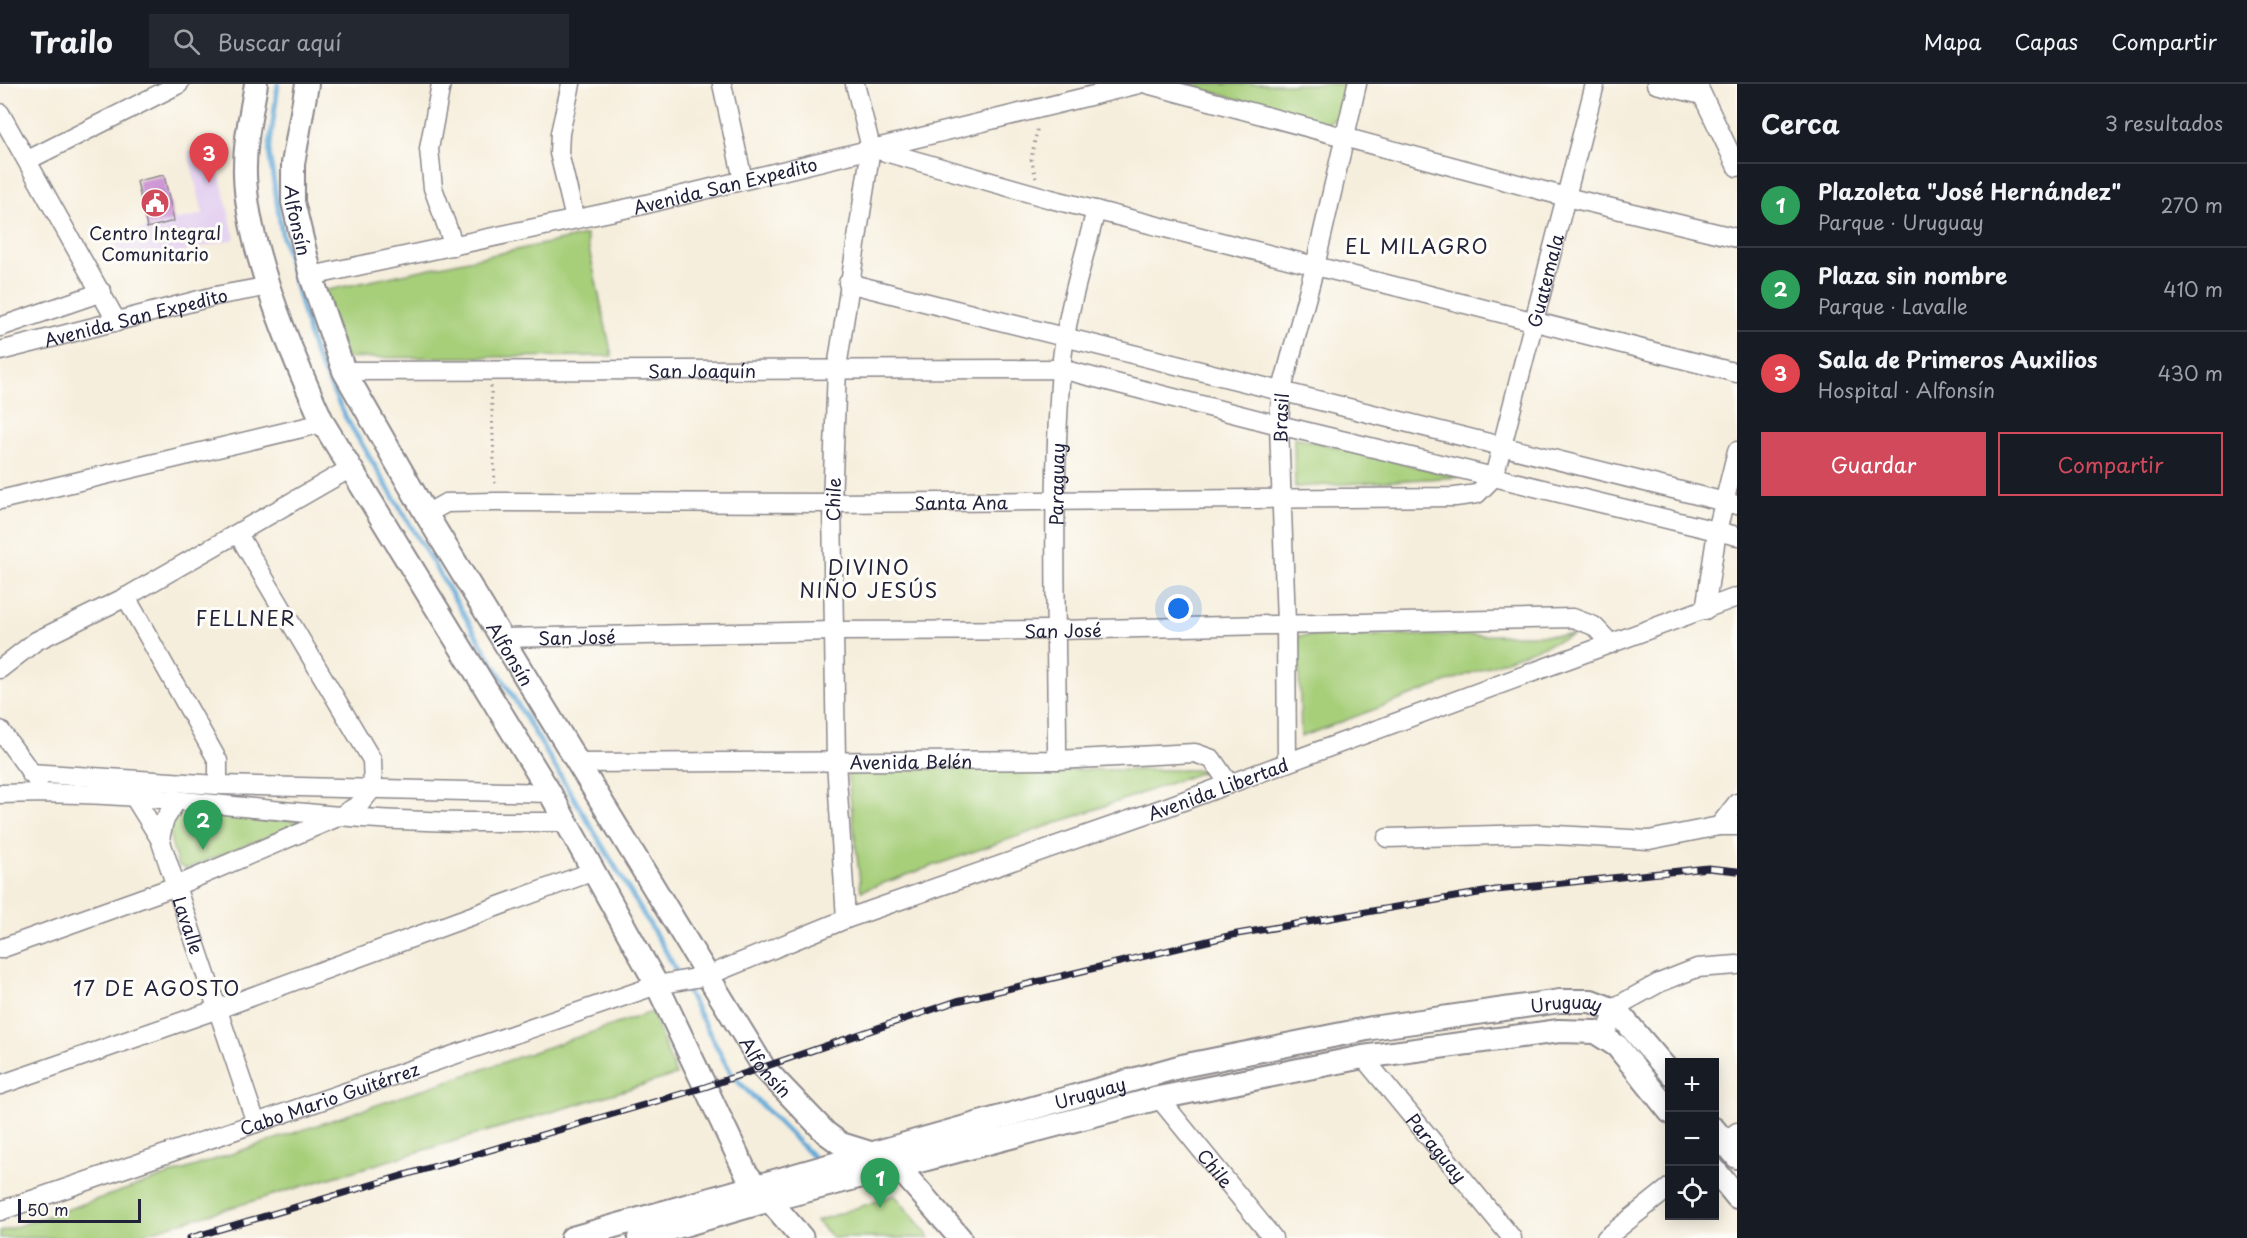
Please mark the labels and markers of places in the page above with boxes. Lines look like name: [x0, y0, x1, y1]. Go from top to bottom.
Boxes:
pin: 3: [190, 134, 228, 183]
public building icon: Centro Integral Comunitario: [139, 187, 171, 219]
place label: Centro Integral Comunitario: [89, 219, 221, 267]
pin: 2: [184, 800, 222, 850]
pin: 1: [860, 1158, 900, 1208]

